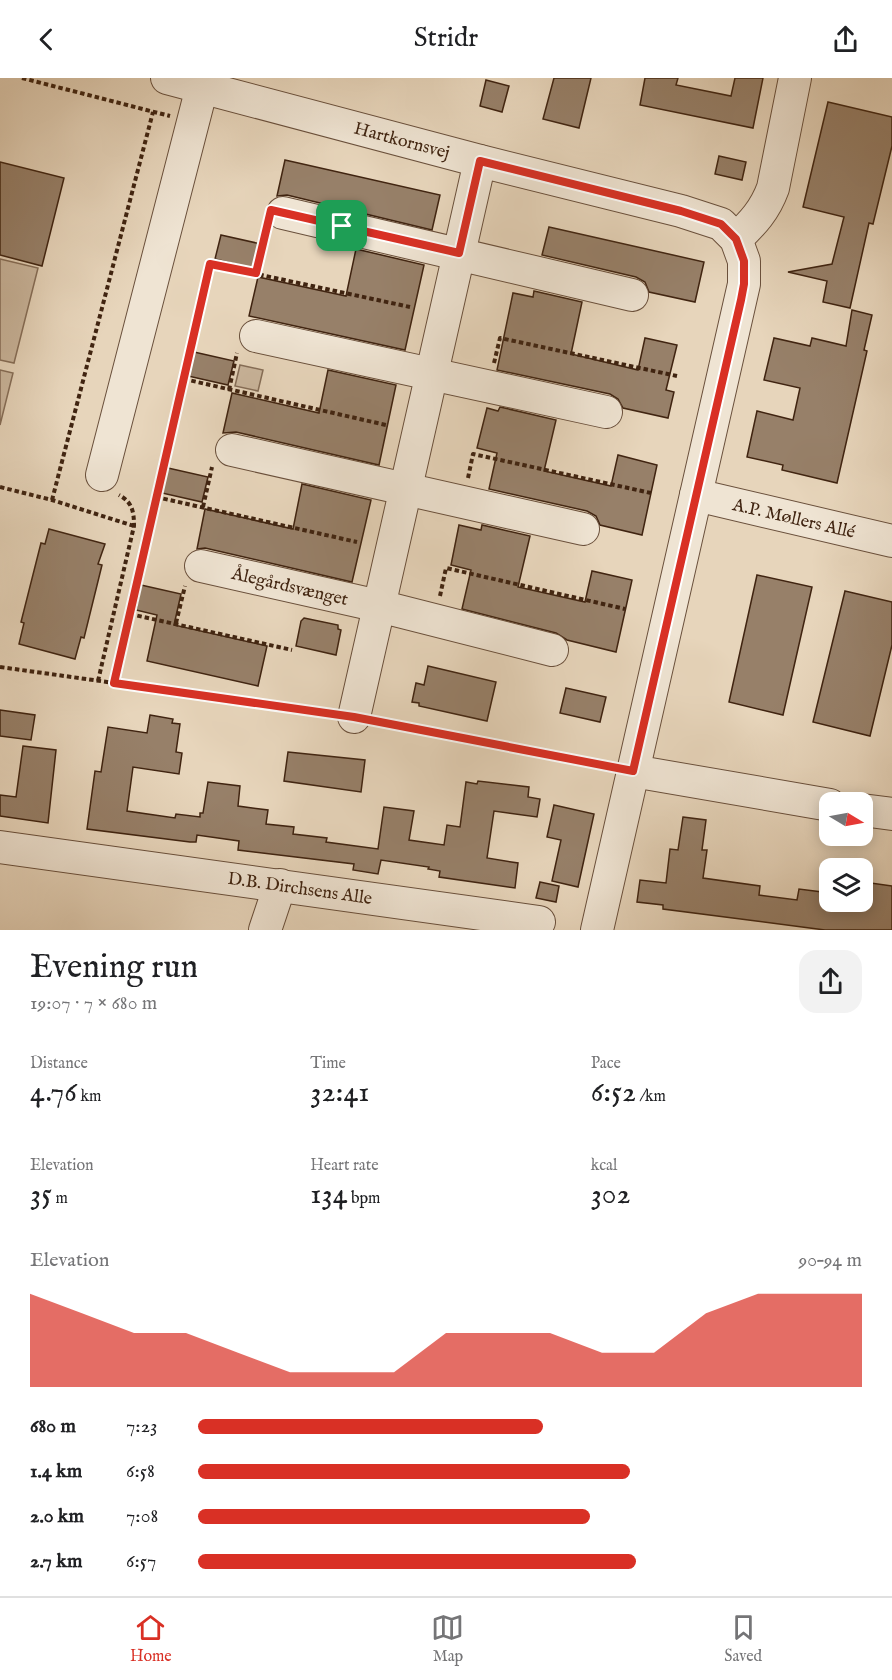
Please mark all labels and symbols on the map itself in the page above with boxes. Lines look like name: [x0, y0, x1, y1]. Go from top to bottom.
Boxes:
street label: Hartkornsvej: [351, 118, 452, 165]
pin: [316, 200, 367, 251]
street label: A.P. Møllers Allé: [729, 494, 857, 545]
street label: Ålegårdsvænget: [228, 561, 351, 612]
north arrow: [819, 792, 873, 846]
street label: D.B. Dirchsens Alle: [226, 868, 373, 911]

